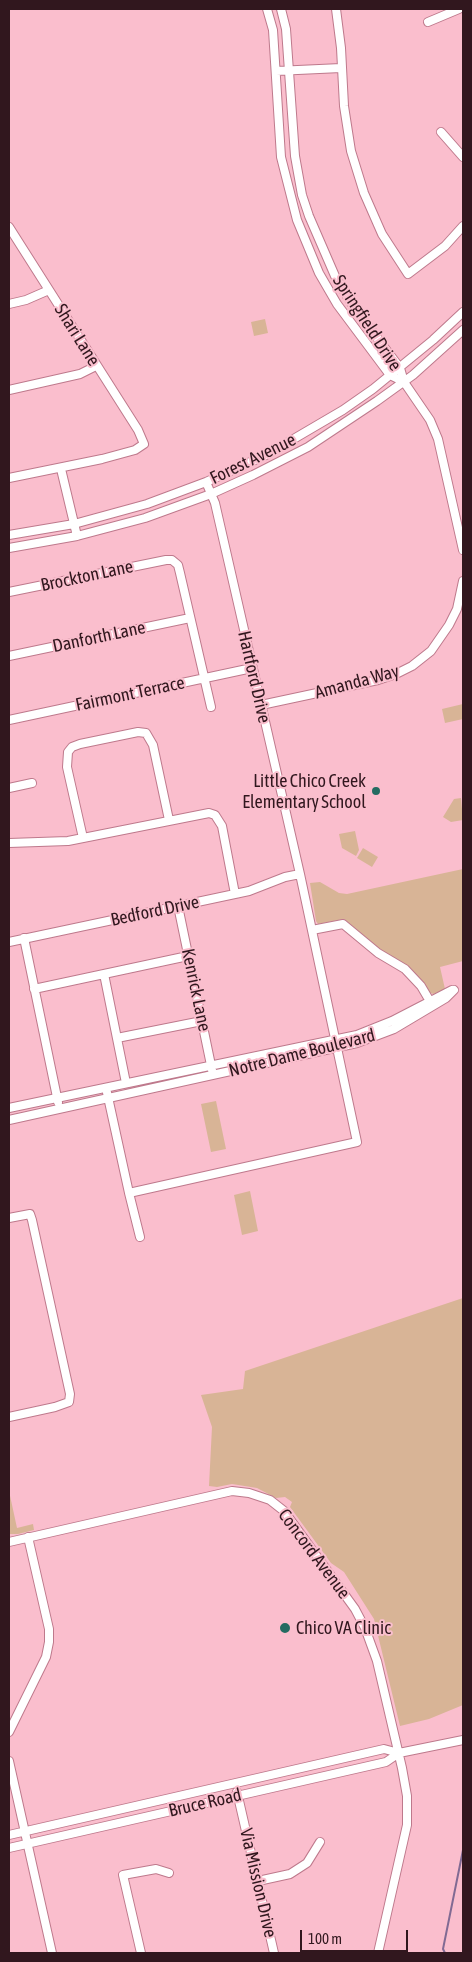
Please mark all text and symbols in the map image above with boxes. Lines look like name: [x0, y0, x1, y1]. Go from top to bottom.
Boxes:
street label: Springfield Drive: [328, 271, 406, 375]
street label: Shari Lane: [50, 300, 104, 370]
street label: Forest Avenue: [207, 429, 299, 489]
street label: Brockton Lane: [39, 556, 135, 596]
street label: Danforth Lane: [51, 617, 147, 657]
street label: Hartford Drive: [233, 629, 275, 725]
street label: Amanda Way: [312, 660, 402, 704]
street label: Fairmont Terrace: [73, 672, 187, 716]
place label: Little Chico Creek Elementary School: [242, 770, 366, 812]
marker: Little Chico Creek Elementary School: [370, 785, 382, 797]
street label: Bedford Drive: [109, 891, 201, 931]
street label: Kenrick Lane: [177, 947, 215, 1033]
street label: Notre Dame Boulevard: [227, 1024, 377, 1082]
street label: Concord Avenue: [273, 1505, 355, 1603]
place label: Chico VA Clinic: [296, 1617, 391, 1639]
marker: Chico VA Clinic: [278, 1621, 292, 1635]
street label: Bruce Road: [166, 1784, 244, 1822]
street label: Via Mission Drive: [235, 1826, 281, 1940]
scale bar: [302, 1920, 410, 1952]
text: 100 m: [308, 1930, 342, 1947]

